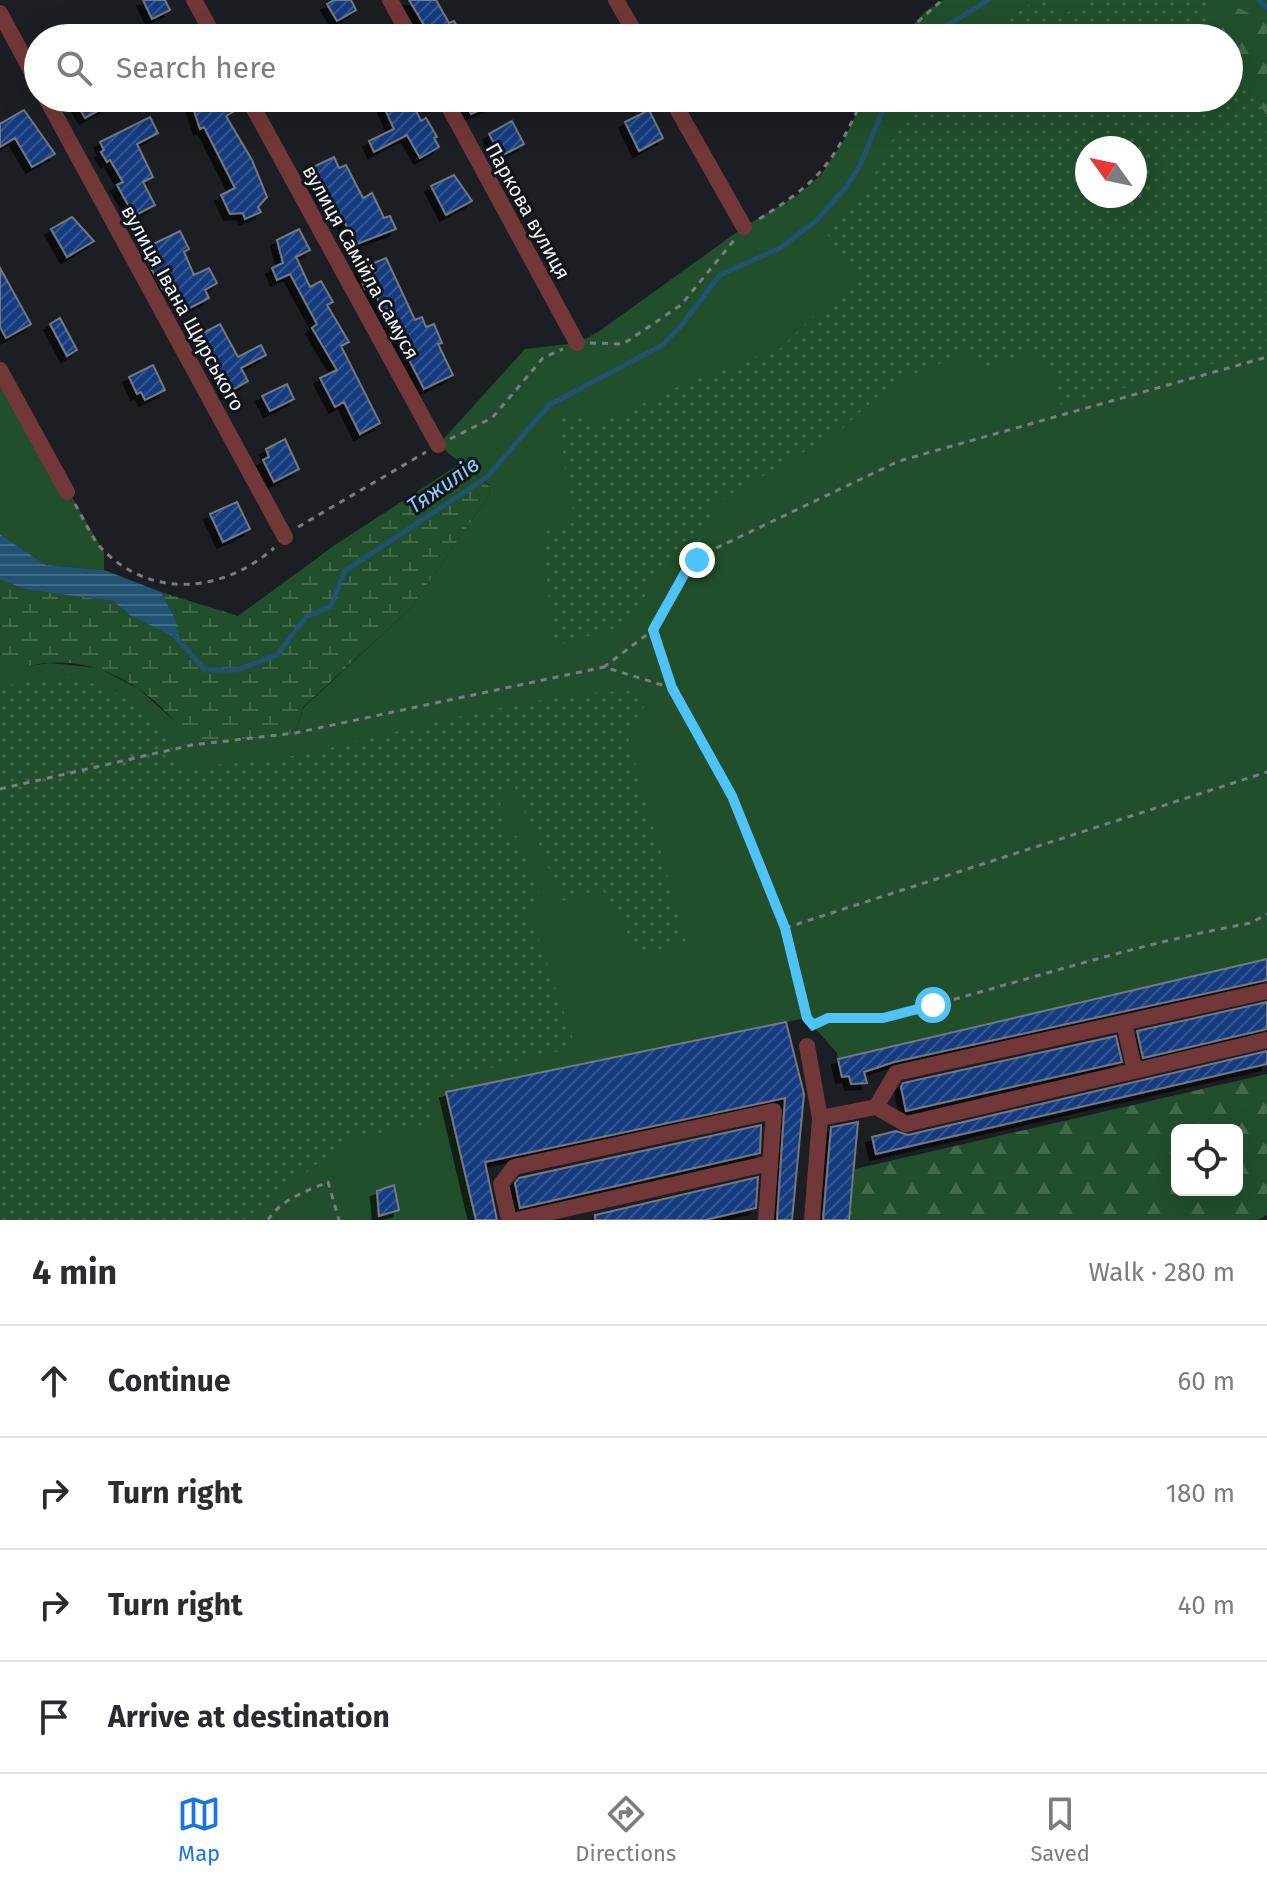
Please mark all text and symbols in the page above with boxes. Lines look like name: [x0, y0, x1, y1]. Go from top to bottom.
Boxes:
search box: [24, 24, 1243, 112]
icon: search: [52, 46, 96, 90]
text: Search here: [116, 50, 276, 86]
north arrow: [1075, 136, 1147, 208]
street label: Паркова вулиця: [481, 139, 575, 283]
street label: вулиця Самійла Самуся: [298, 161, 424, 363]
street label: вулиця Івана Щирського: [116, 201, 250, 415]
water label: Тяжилів: [402, 451, 484, 519]
route end: [679, 542, 715, 578]
route start: [915, 987, 951, 1023]
map controls: [1171, 1124, 1243, 1196]
button: locate: [1171, 1124, 1243, 1196]
text: 4 min: [32, 1252, 117, 1293]
text: Walk · 280 m: [1089, 1257, 1235, 1288]
icon: ahead: [32, 1359, 76, 1403]
text: Continue: [108, 1363, 231, 1399]
text: 60 m: [1177, 1366, 1235, 1397]
icon: right: [32, 1471, 76, 1515]
text: Turn right: [108, 1475, 243, 1511]
text: 180 m: [1166, 1478, 1235, 1509]
icon: right: [32, 1583, 76, 1627]
text: Turn right: [108, 1587, 243, 1623]
text: 40 m: [1177, 1590, 1235, 1621]
icon: arrive: [32, 1695, 76, 1739]
text: Arrive at destination: [108, 1699, 390, 1735]
tab: Map: [177, 1792, 221, 1867]
tab: Directions: [575, 1792, 676, 1867]
tab: Saved: [1030, 1792, 1090, 1867]

